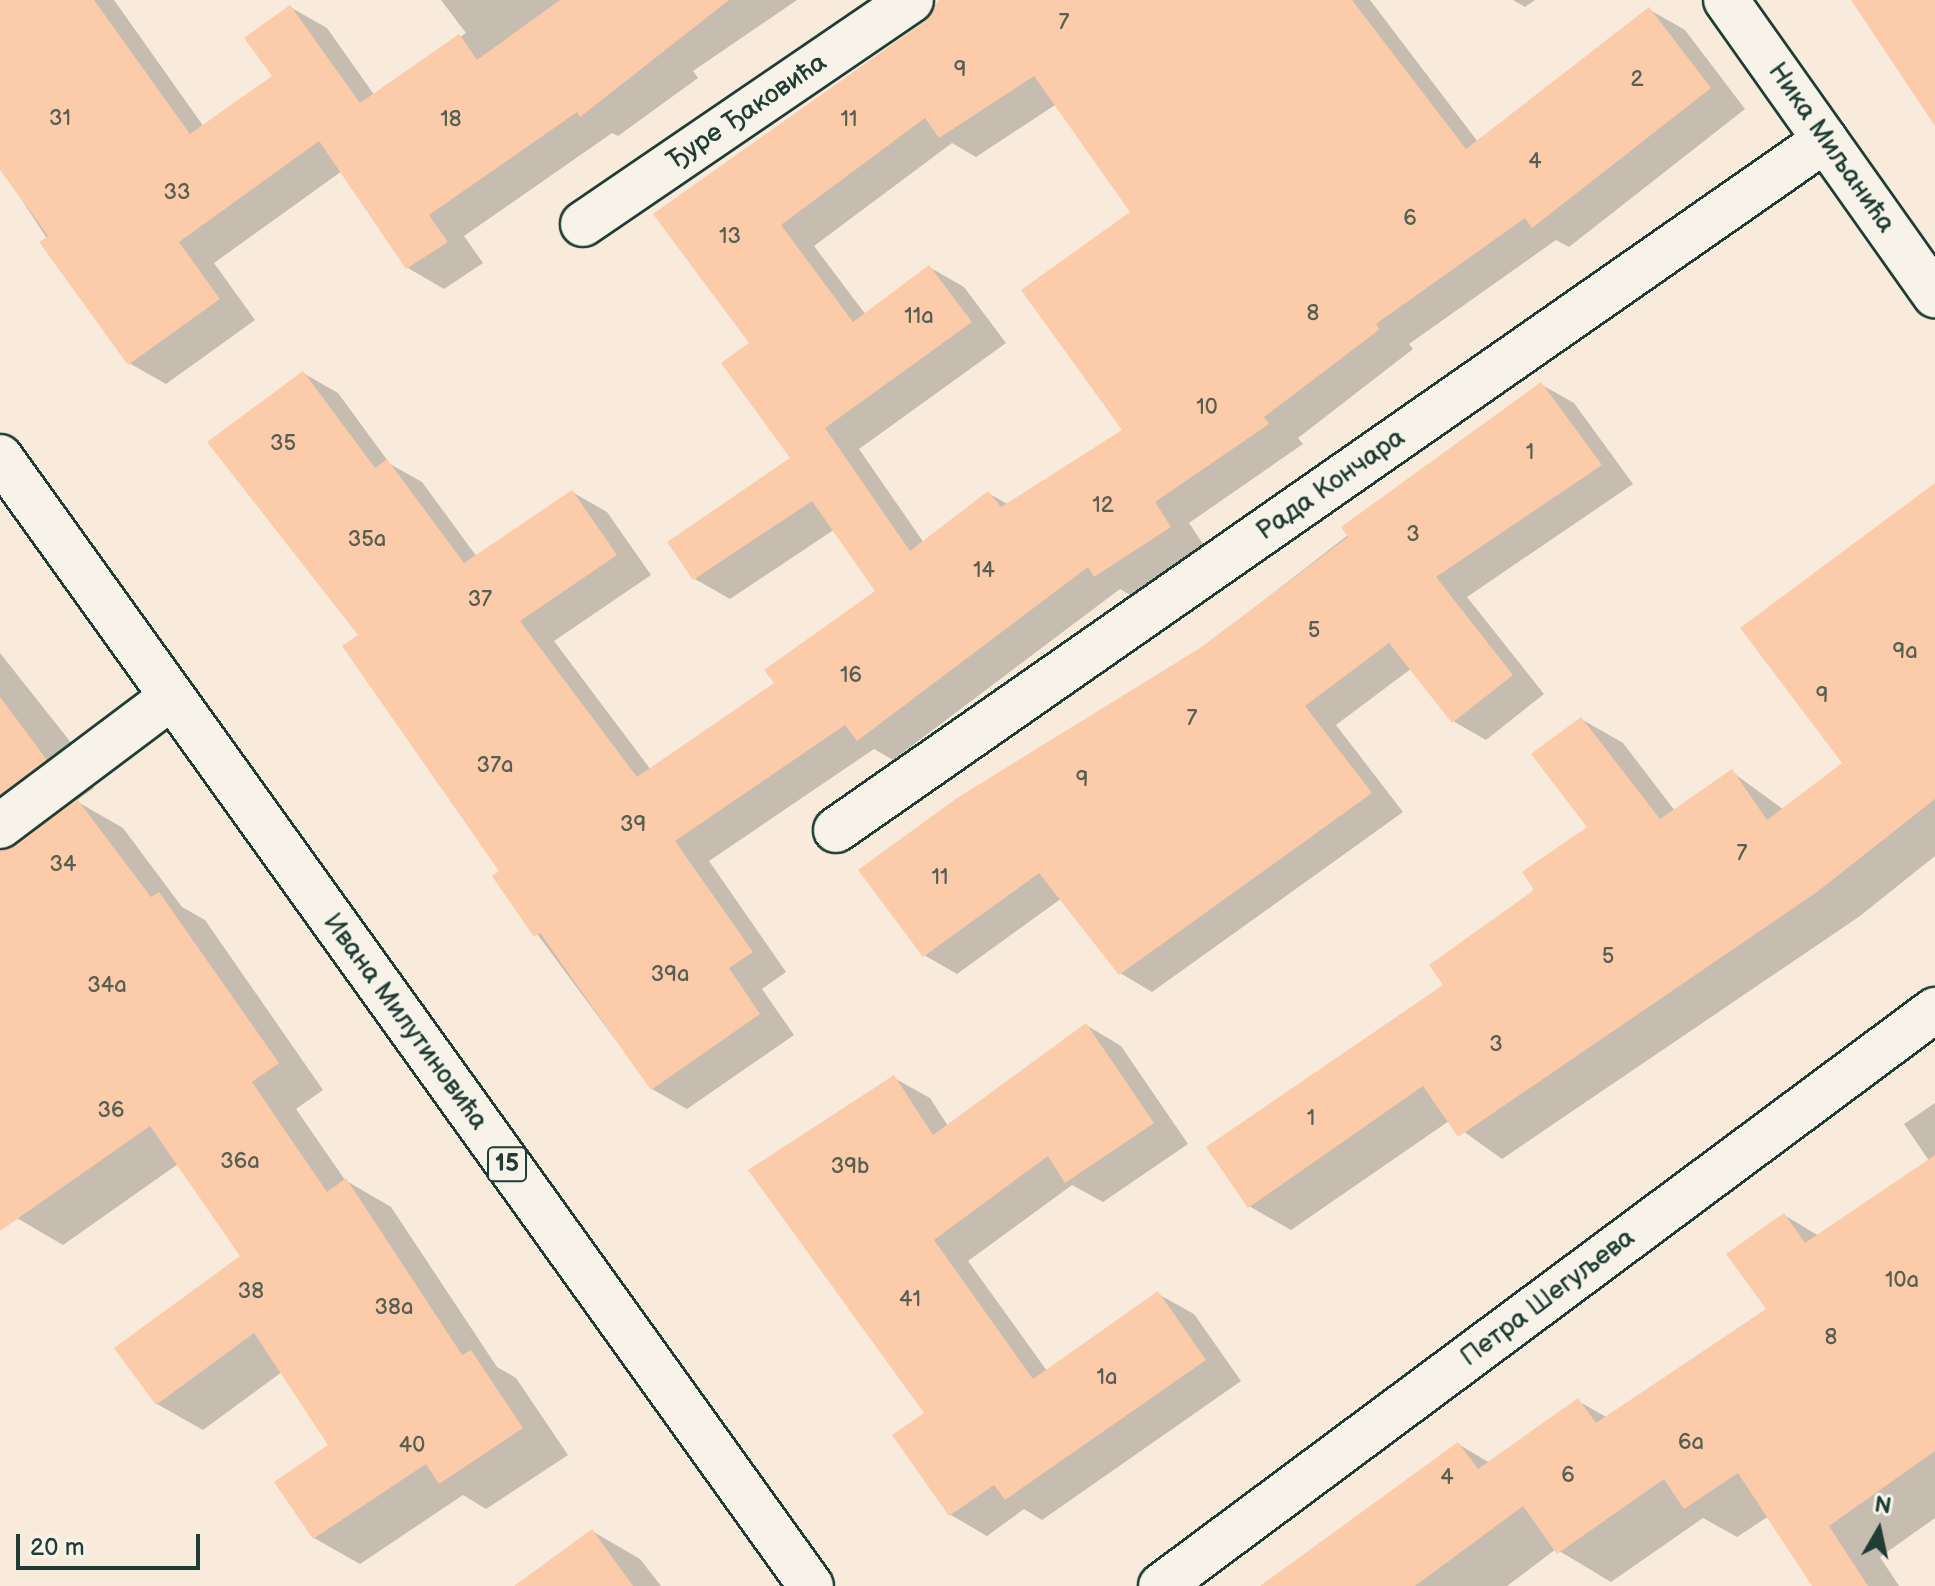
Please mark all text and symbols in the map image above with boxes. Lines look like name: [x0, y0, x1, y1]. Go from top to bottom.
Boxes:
house number: 7: [1059, 10, 1069, 36]
street label: Ђуре Ђаковића: [661, 47, 833, 177]
house number: 9: [954, 57, 966, 83]
street label: Ника Миљанића: [1761, 57, 1901, 239]
house number: 2: [1631, 67, 1643, 93]
house number: 31: [49, 106, 71, 132]
house number: 18: [440, 107, 462, 133]
house number: 11: [840, 107, 858, 133]
house number: 4: [1528, 149, 1542, 175]
house number: 33: [163, 180, 191, 206]
house number: 6: [1403, 206, 1417, 232]
house number: 13: [719, 224, 741, 250]
house number: 8: [1307, 301, 1319, 327]
house number: 11a: [904, 304, 934, 330]
house number: 10: [1196, 395, 1218, 421]
street label: Рада Кончара: [1251, 422, 1411, 548]
house number: 35: [270, 431, 296, 457]
house number: 1: [1526, 440, 1534, 466]
house number: 12: [1092, 493, 1114, 519]
house number: 3: [1406, 522, 1420, 548]
house number: 35a: [348, 527, 386, 553]
house number: 14: [973, 558, 995, 584]
house number: 37: [468, 587, 492, 613]
house number: 5: [1308, 618, 1320, 644]
house number: 9a: [1892, 639, 1918, 665]
house number: 16: [840, 663, 862, 689]
house number: 9: [1816, 683, 1828, 709]
house number: 7: [1187, 706, 1197, 732]
house number: 37a: [477, 753, 513, 779]
house number: 9: [1076, 767, 1088, 793]
house number: 39: [620, 812, 646, 838]
house number: 7: [1737, 841, 1747, 867]
house number: 34: [50, 852, 76, 878]
house number: 11: [931, 865, 949, 891]
street label: Ивана Милутиновића: [316, 908, 494, 1136]
house number: 5: [1602, 944, 1614, 970]
house number: 39a: [651, 962, 689, 988]
house number: 34a: [87, 973, 127, 999]
house number: 3: [1489, 1032, 1503, 1058]
house number: 36: [98, 1098, 124, 1124]
house number: 1: [1307, 1106, 1315, 1132]
road number: 15: [487, 1144, 527, 1184]
house number: 36a: [220, 1149, 260, 1175]
house number: 39b: [831, 1154, 869, 1180]
street label: Петра Шегуљева: [1455, 1222, 1641, 1374]
house number: 10a: [1885, 1268, 1919, 1294]
house number: 38: [238, 1279, 264, 1305]
house number: 41: [899, 1287, 921, 1313]
house number: 38a: [375, 1295, 413, 1321]
house number: 8: [1825, 1325, 1837, 1351]
house number: 1a: [1097, 1365, 1117, 1391]
house number: 6a: [1678, 1430, 1704, 1456]
house number: 40: [399, 1433, 425, 1459]
house number: 6: [1561, 1463, 1575, 1489]
house number: 4: [1440, 1465, 1454, 1491]
north arrow: [1839, 1490, 1919, 1570]
text: N: [1873, 1491, 1893, 1520]
scale bar: [20, 1518, 204, 1568]
text: 20 m: [30, 1533, 85, 1562]

